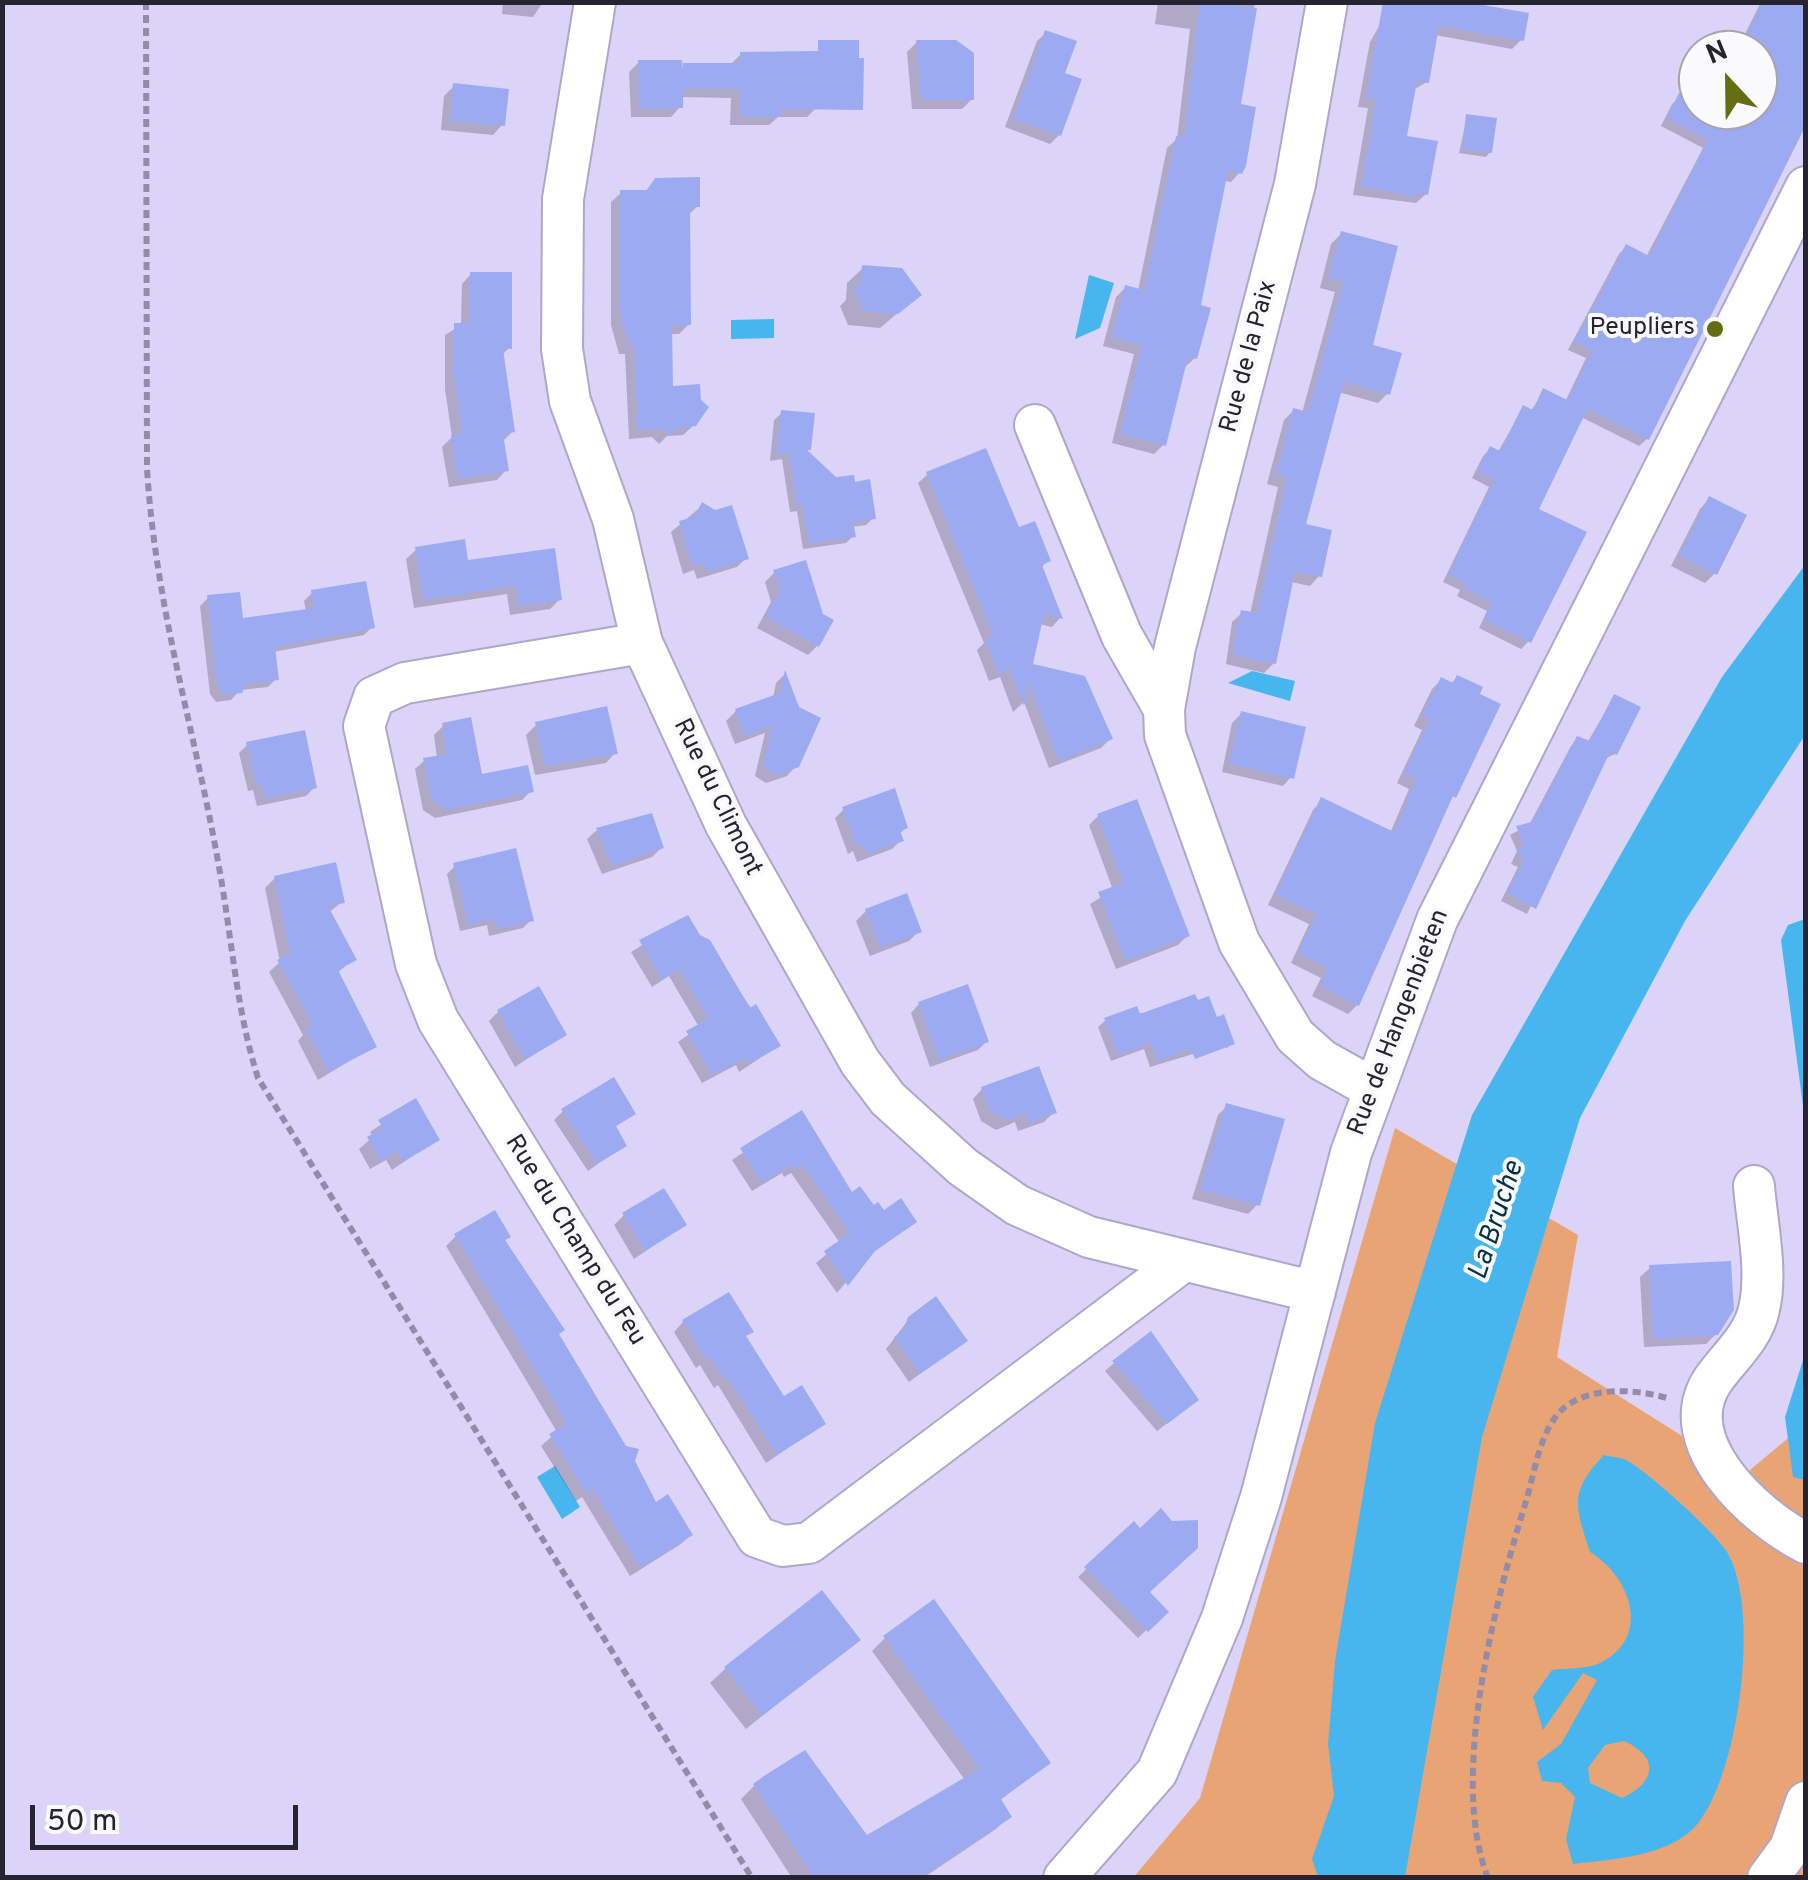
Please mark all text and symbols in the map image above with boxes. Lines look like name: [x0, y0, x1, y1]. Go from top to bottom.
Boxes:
north arrow: [1678, 30, 1778, 130]
text: N: [1701, 34, 1734, 74]
street label: Rue de la Paix: [1215, 278, 1285, 436]
place label: Peupliers: [1590, 314, 1695, 344]
marker: Peupliers: [1704, 318, 1726, 340]
street label: Rue du Climont: [665, 715, 767, 881]
street label: Rue de Hangenbieten: [1343, 906, 1457, 1140]
street label: Rue du Champ du Feu: [497, 1130, 651, 1352]
water label: La Bruche: [1463, 1158, 1533, 1284]
scale bar: [35, 1785, 302, 1847]
text: 50 m: [47, 1804, 117, 1841]

